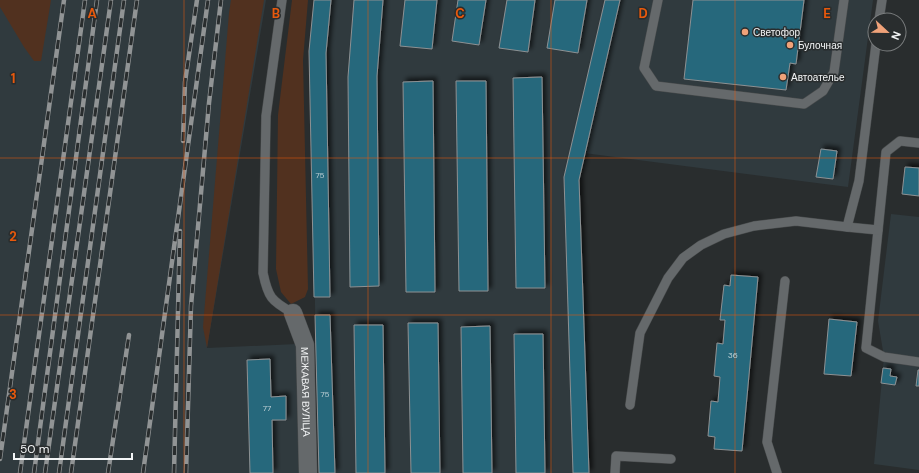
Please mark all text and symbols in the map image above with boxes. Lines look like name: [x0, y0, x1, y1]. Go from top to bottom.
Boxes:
text: A: [87, 5, 97, 22]
text: B: [272, 5, 280, 22]
text: C: [455, 5, 465, 22]
text: D: [638, 5, 648, 22]
text: E: [823, 5, 831, 22]
north arrow: [867, 12, 907, 52]
place label: Светофор: [753, 26, 800, 39]
marker: Светофор: [740, 27, 750, 37]
text: N: [888, 29, 904, 42]
place label: Булочная: [798, 39, 842, 52]
marker: Булочная: [785, 40, 795, 50]
text: 1: [11, 70, 15, 87]
place label: Автоателье: [791, 71, 845, 84]
marker: Автоателье: [778, 72, 788, 82]
house number: 75: [316, 170, 325, 180]
text: 2: [9, 228, 17, 245]
street label: МЕЖАВАЯ ВУЛІЦА: [299, 347, 314, 437]
house number: 36: [728, 350, 738, 360]
text: 3: [9, 386, 17, 403]
house number: 75: [321, 389, 330, 399]
house number: 77: [263, 403, 271, 413]
scale bar: [14, 435, 132, 461]
text: 50 m: [20, 441, 49, 457]

